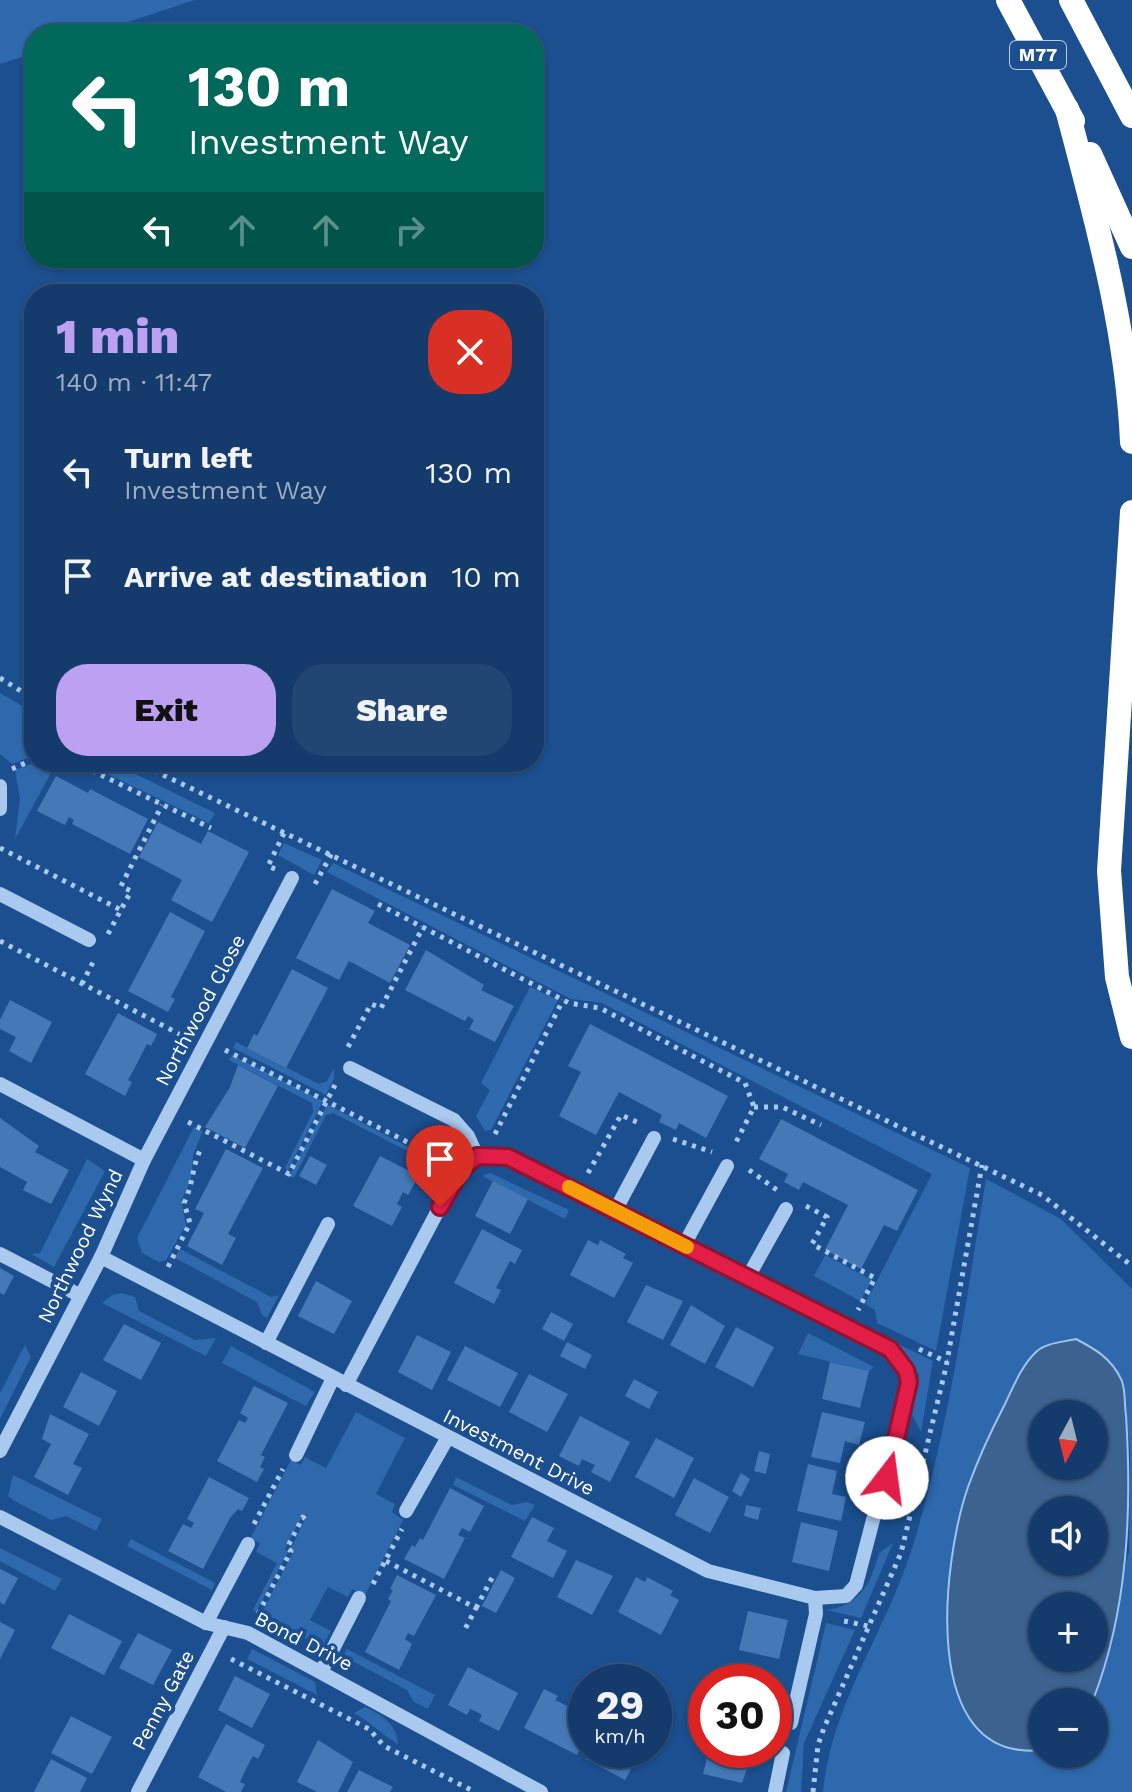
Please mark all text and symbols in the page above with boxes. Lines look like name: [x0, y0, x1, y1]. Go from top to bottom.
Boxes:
road number: M77: [1010, 41, 1066, 69]
text: 130 m: [188, 54, 350, 120]
icon: left: [56, 56, 160, 160]
text: Investment Way: [188, 121, 469, 163]
icon: left: [136, 208, 180, 252]
icon: ahead: [220, 208, 264, 252]
icon: ahead: [304, 208, 348, 252]
icon: right: [388, 208, 432, 252]
text: 1 min: [56, 308, 179, 365]
button: close: [428, 310, 512, 394]
text: 140 m · 11:47: [56, 367, 212, 397]
text: Turn left: [124, 440, 252, 475]
icon: left: [56, 450, 100, 494]
text: 130 m: [425, 455, 512, 490]
text: Investment Way: [124, 475, 327, 505]
icon: arrive: [56, 554, 100, 598]
text: Arrive at destination: [124, 559, 428, 594]
text: 10 m: [452, 559, 521, 594]
button: Exit: [56, 664, 276, 756]
button: Share: [292, 664, 512, 756]
street label: Northwood Close: [150, 930, 250, 1090]
pin: [406, 1125, 474, 1207]
icon: arrive: [418, 1137, 462, 1181]
street label: Northwood Wynd: [32, 1165, 128, 1327]
north arrow: [1028, 1400, 1108, 1480]
map controls: [1028, 1400, 1108, 1768]
street label: Investment Drive: [439, 1403, 599, 1501]
position arrow: [845, 1436, 929, 1520]
button: sound: [1028, 1496, 1108, 1576]
button: +: [1028, 1592, 1108, 1672]
street label: Bond Drive: [251, 1606, 357, 1676]
street label: Penny Gate: [127, 1646, 199, 1754]
speed limit sign: 30: [688, 1664, 792, 1768]
text: 29: [596, 1682, 644, 1729]
button: −: [1028, 1688, 1108, 1768]
text: km/h: [594, 1724, 646, 1748]

